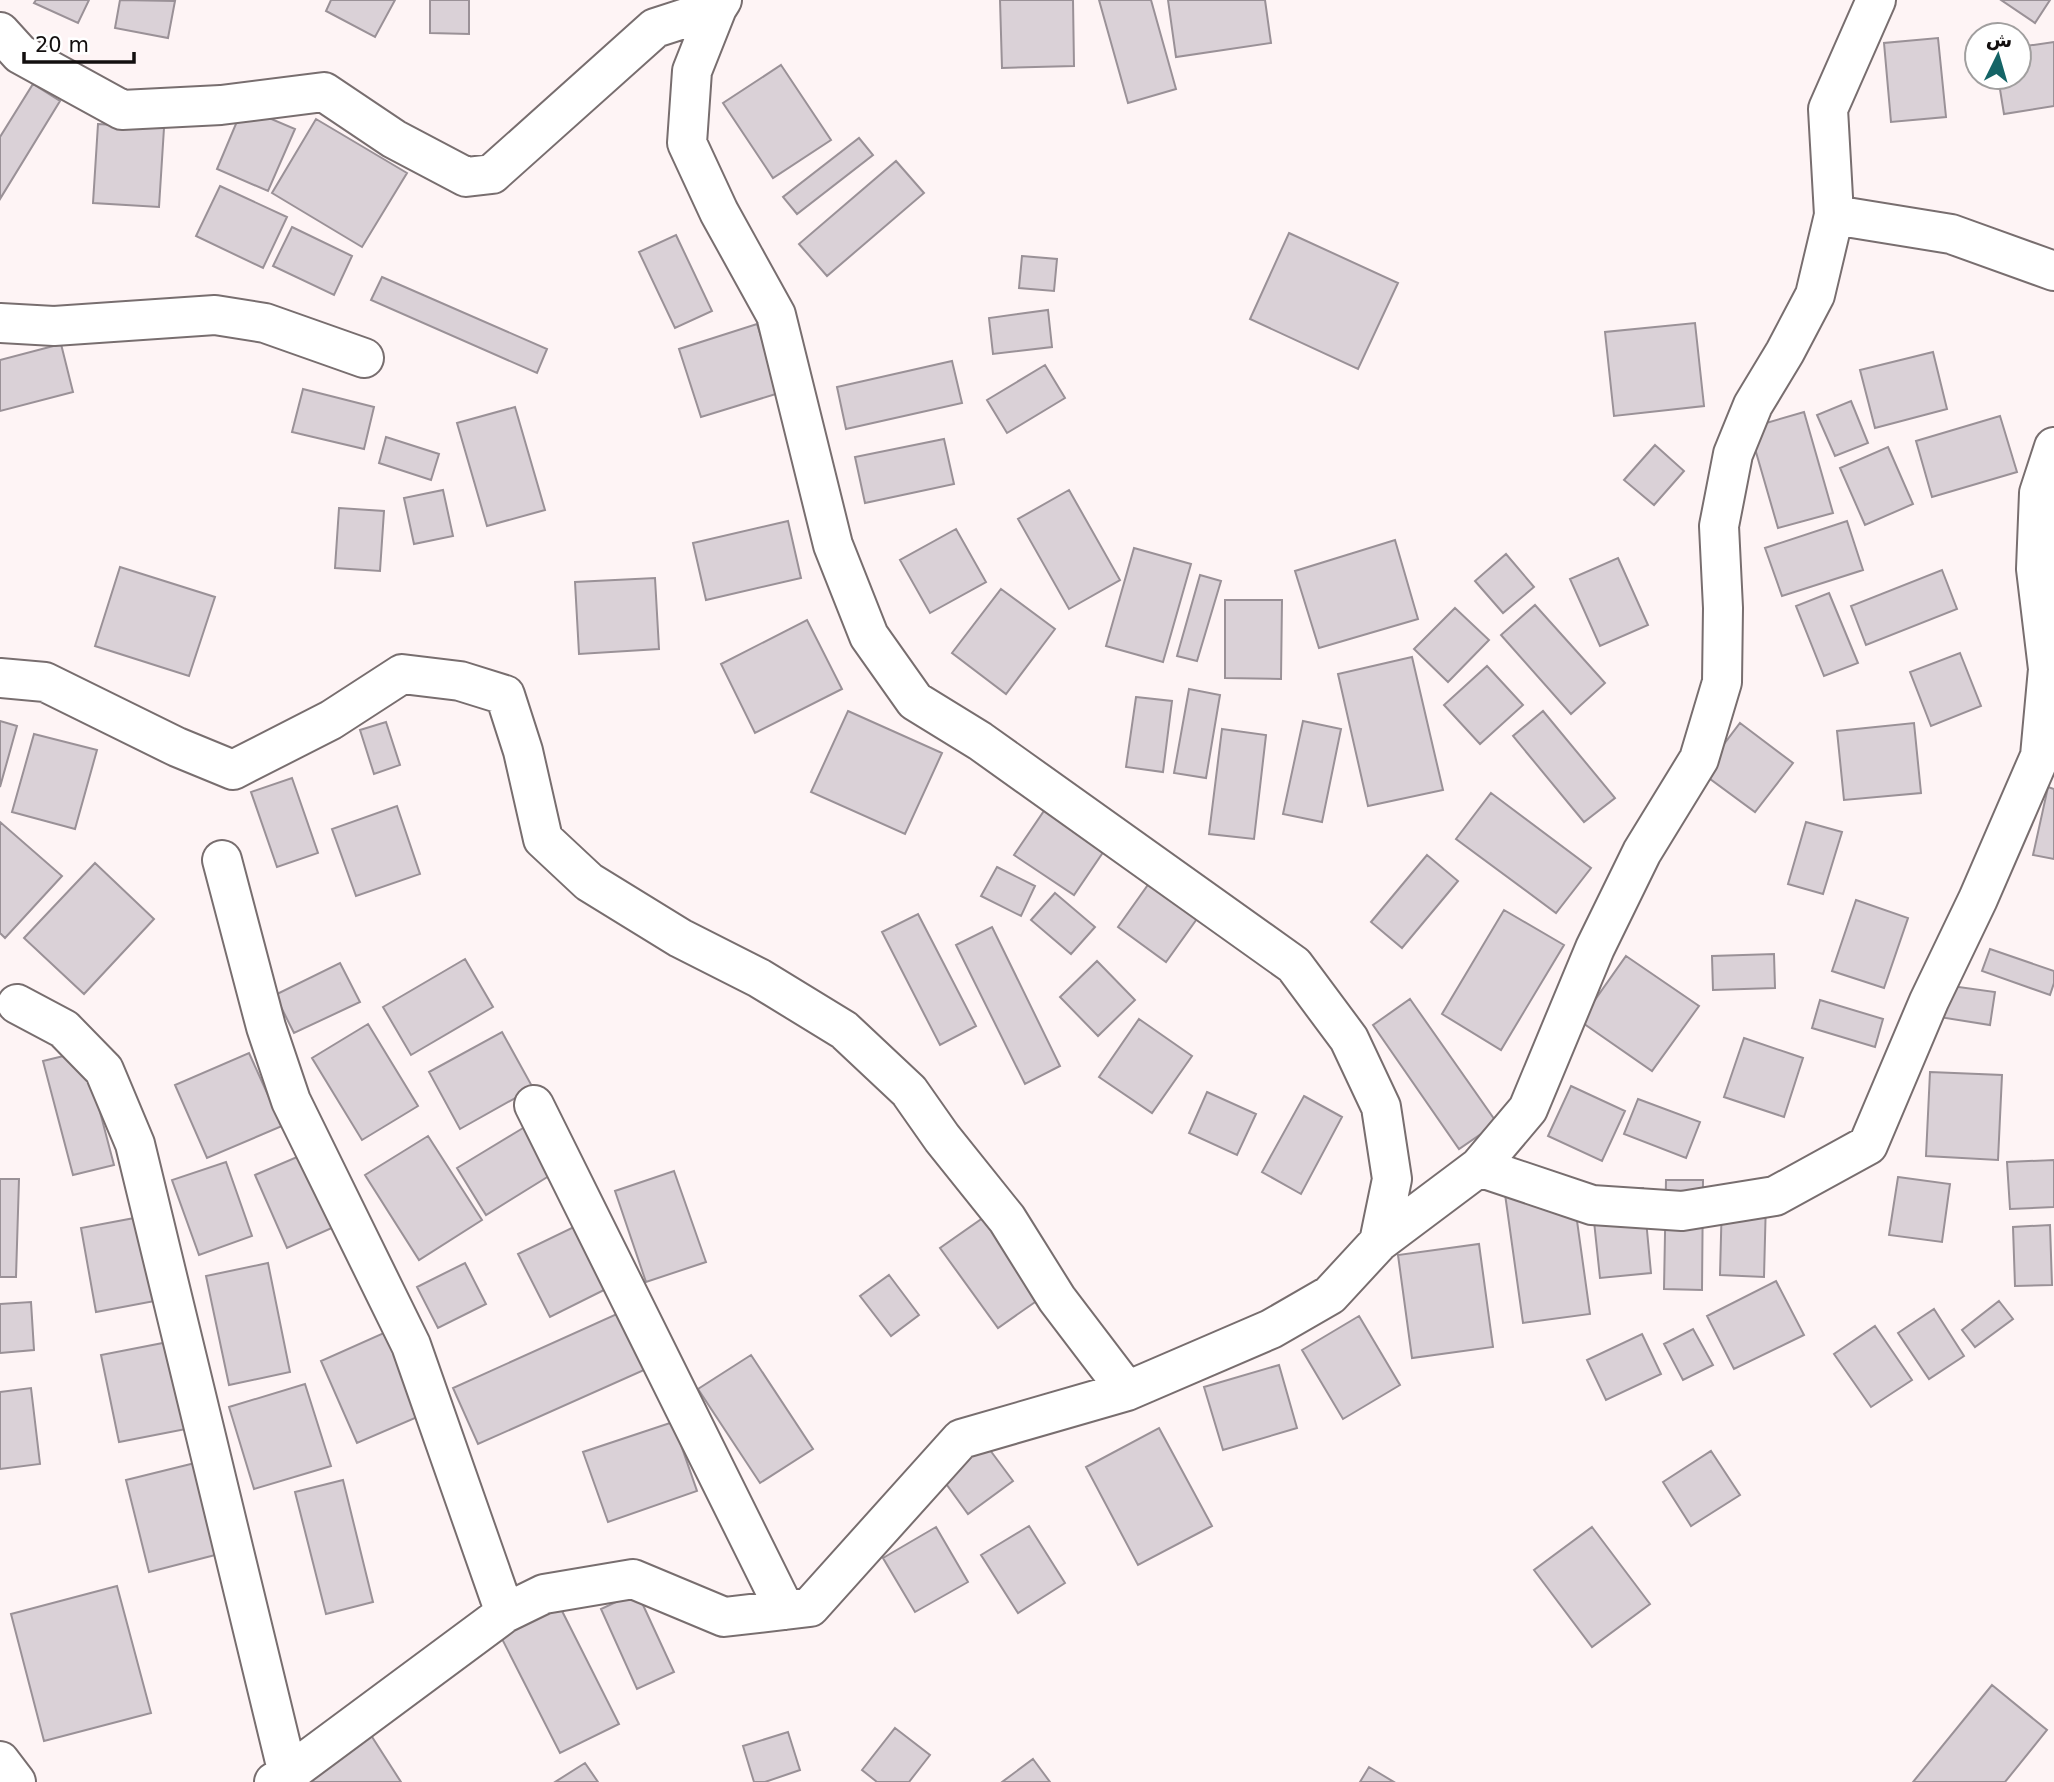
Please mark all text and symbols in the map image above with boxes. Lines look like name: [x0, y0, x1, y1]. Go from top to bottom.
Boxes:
scale bar: [24, 21, 135, 65]
north arrow: [1963, 21, 2033, 91]
text: ش: [1985, 27, 2013, 52]
text: 20 m: [35, 33, 89, 57]

